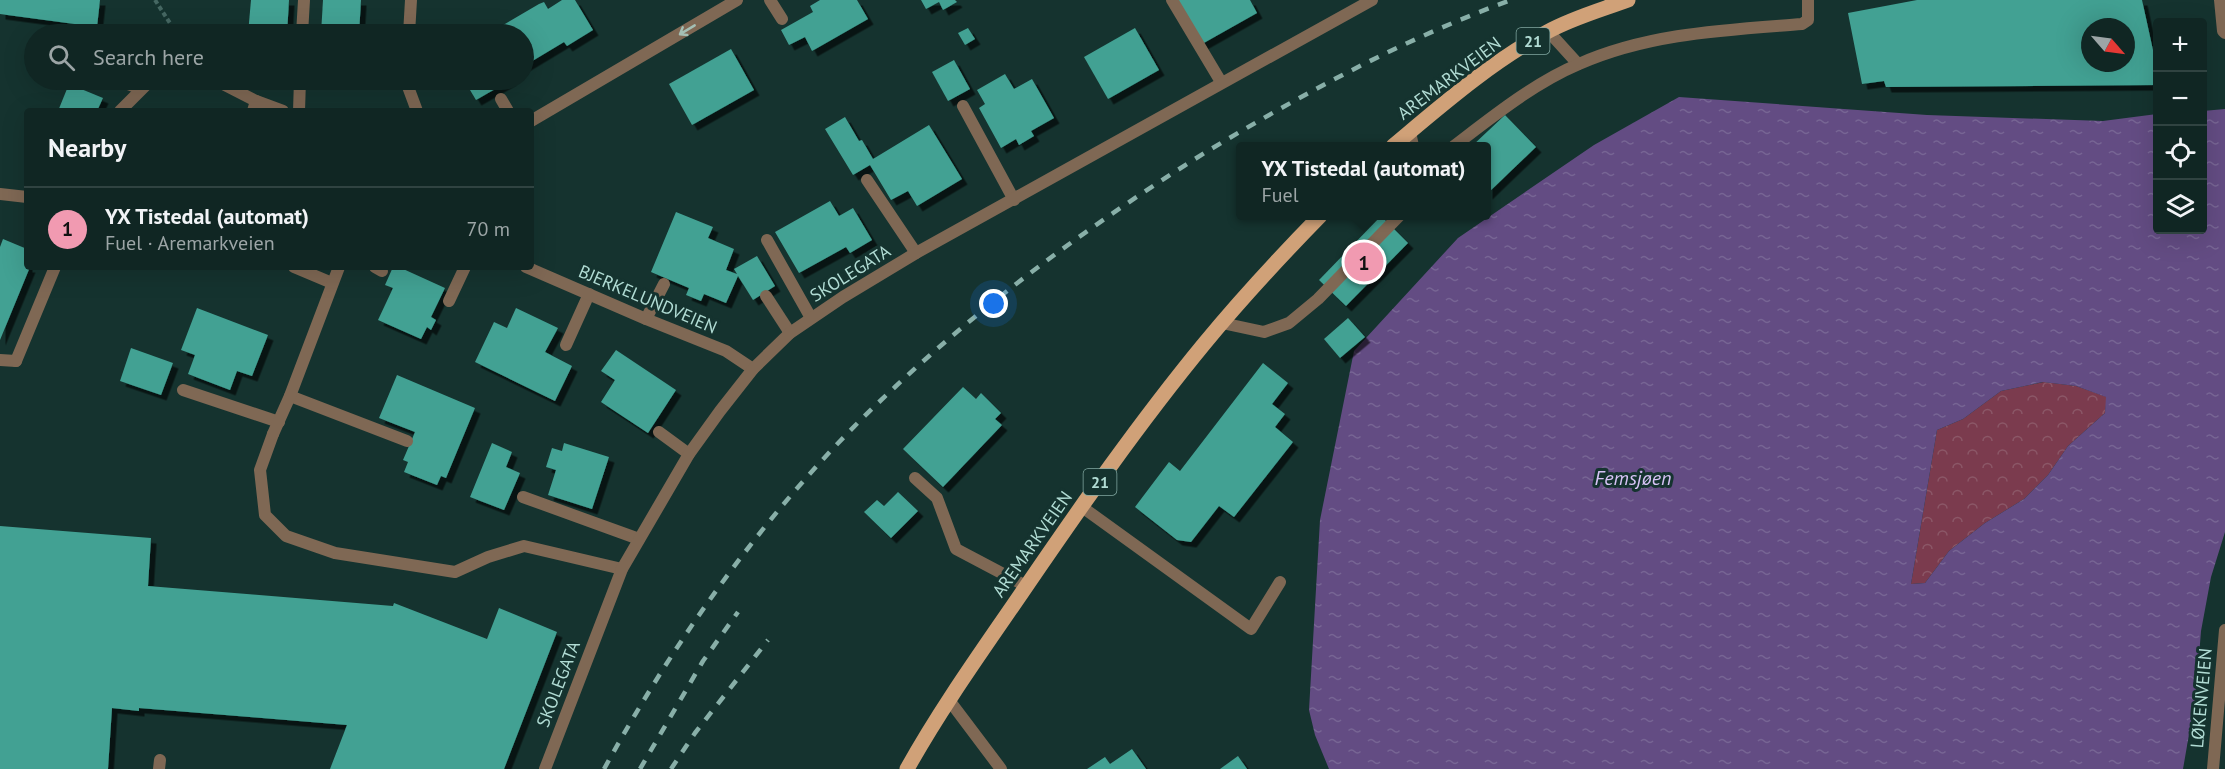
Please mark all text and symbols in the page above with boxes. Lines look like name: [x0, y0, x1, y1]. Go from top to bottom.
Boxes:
north arrow: [2081, 18, 2135, 72]
map controls: [2153, 18, 2207, 234]
button: +: [2153, 18, 2207, 72]
search box: [24, 24, 534, 90]
one-way arrow: [679, 24, 696, 36]
road number: 21: [1516, 28, 1550, 54]
street label: AREMARKVEIEN: [1392, 31, 1506, 125]
icon: search: [45, 41, 78, 74]
text: Search here: [93, 43, 204, 71]
button: −: [2153, 72, 2207, 126]
button: locate: [2153, 126, 2207, 180]
text: Nearby: [48, 131, 126, 164]
popup: [1236, 142, 1491, 220]
text: YX Tistedal (automat): [1261, 154, 1466, 182]
button: layers: [2153, 180, 2207, 234]
text: Fuel: [1261, 182, 1299, 208]
text: YX Tistedal (automat): [105, 202, 309, 230]
text: 1: [62, 216, 73, 242]
text: 70 m: [467, 216, 510, 242]
text: Fuel · Aremarkveien: [105, 230, 275, 256]
street label: SKOLEGATA: [805, 239, 895, 307]
pin: 1: [1344, 240, 1384, 284]
street label: BJERKELUNDVEIEN: [575, 259, 721, 339]
your location: [979, 289, 1008, 318]
water label: Femsjøen: [1595, 465, 1671, 491]
road number: 21: [1084, 469, 1116, 495]
street label: AREMARKVEIEN: [987, 487, 1077, 601]
street label: SKOLEGATA: [531, 637, 585, 730]
street label: LØKENVEIEN: [2185, 647, 2217, 749]

